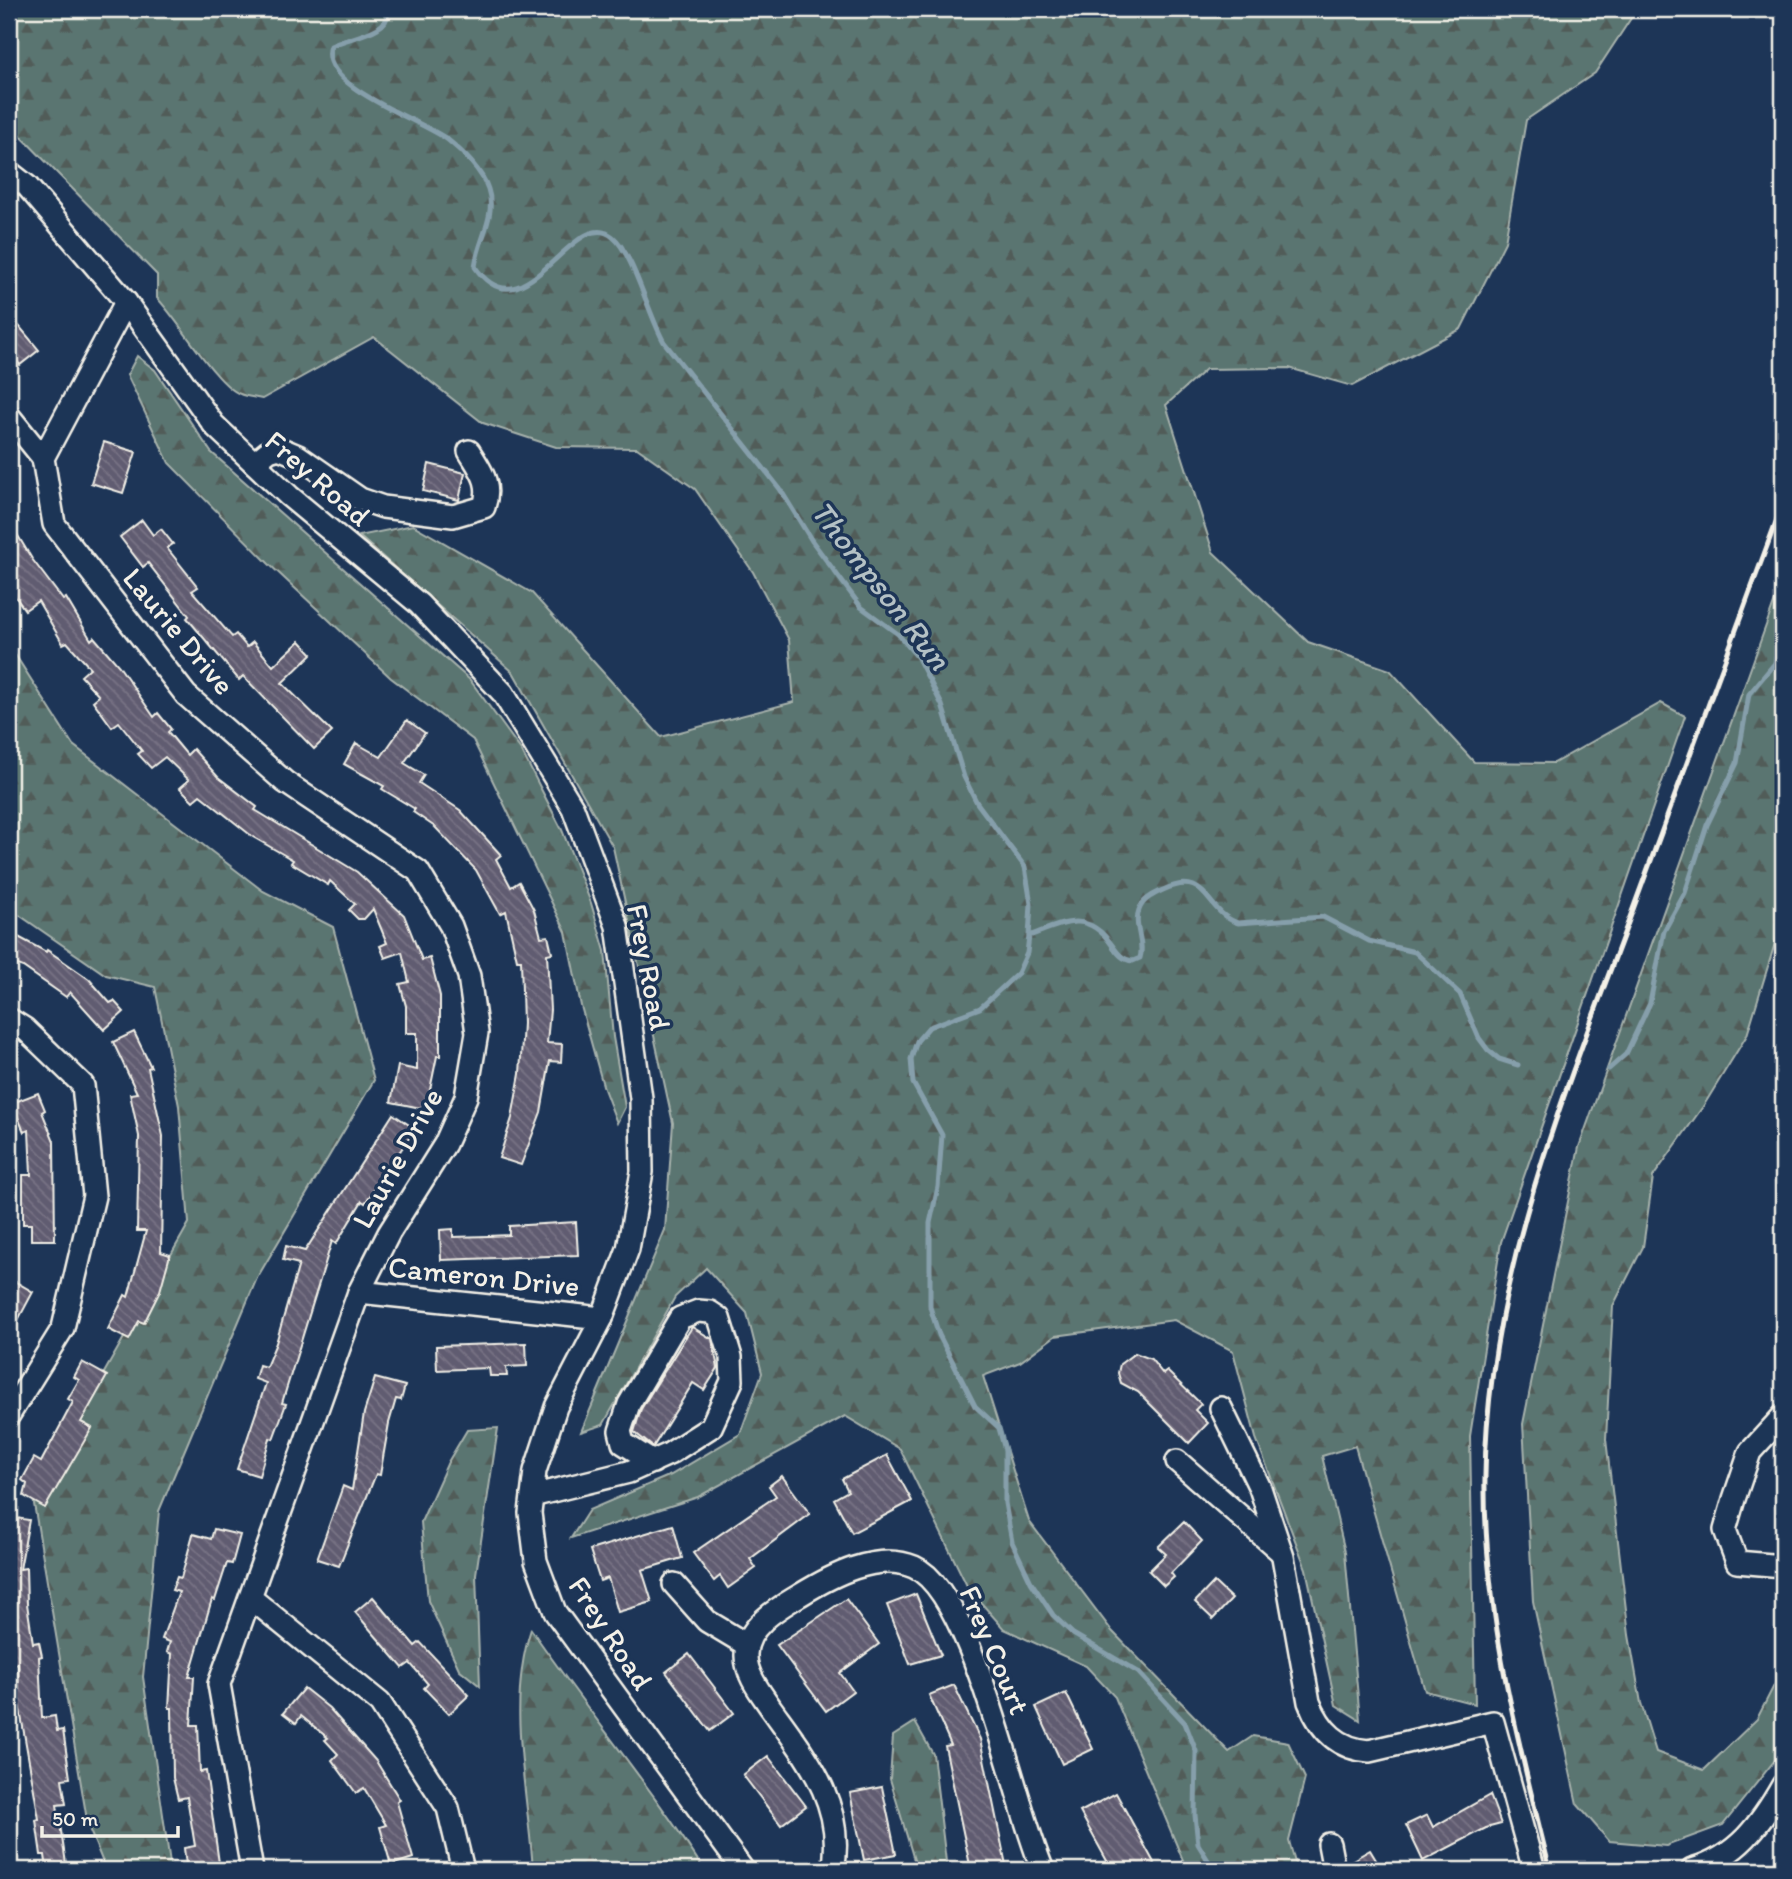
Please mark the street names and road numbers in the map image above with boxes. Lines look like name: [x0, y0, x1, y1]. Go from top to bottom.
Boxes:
street label: Frey Road: [258, 422, 378, 534]
street label: Laurie Drive: [115, 560, 243, 702]
street label: Frey Road: [619, 901, 679, 1033]
street label: Laurie Drive: [343, 1081, 451, 1235]
street label: Cameron Drive: [386, 1248, 582, 1304]
street label: Frey Road: [561, 1569, 661, 1697]
street label: Frey Court: [951, 1580, 1039, 1720]

